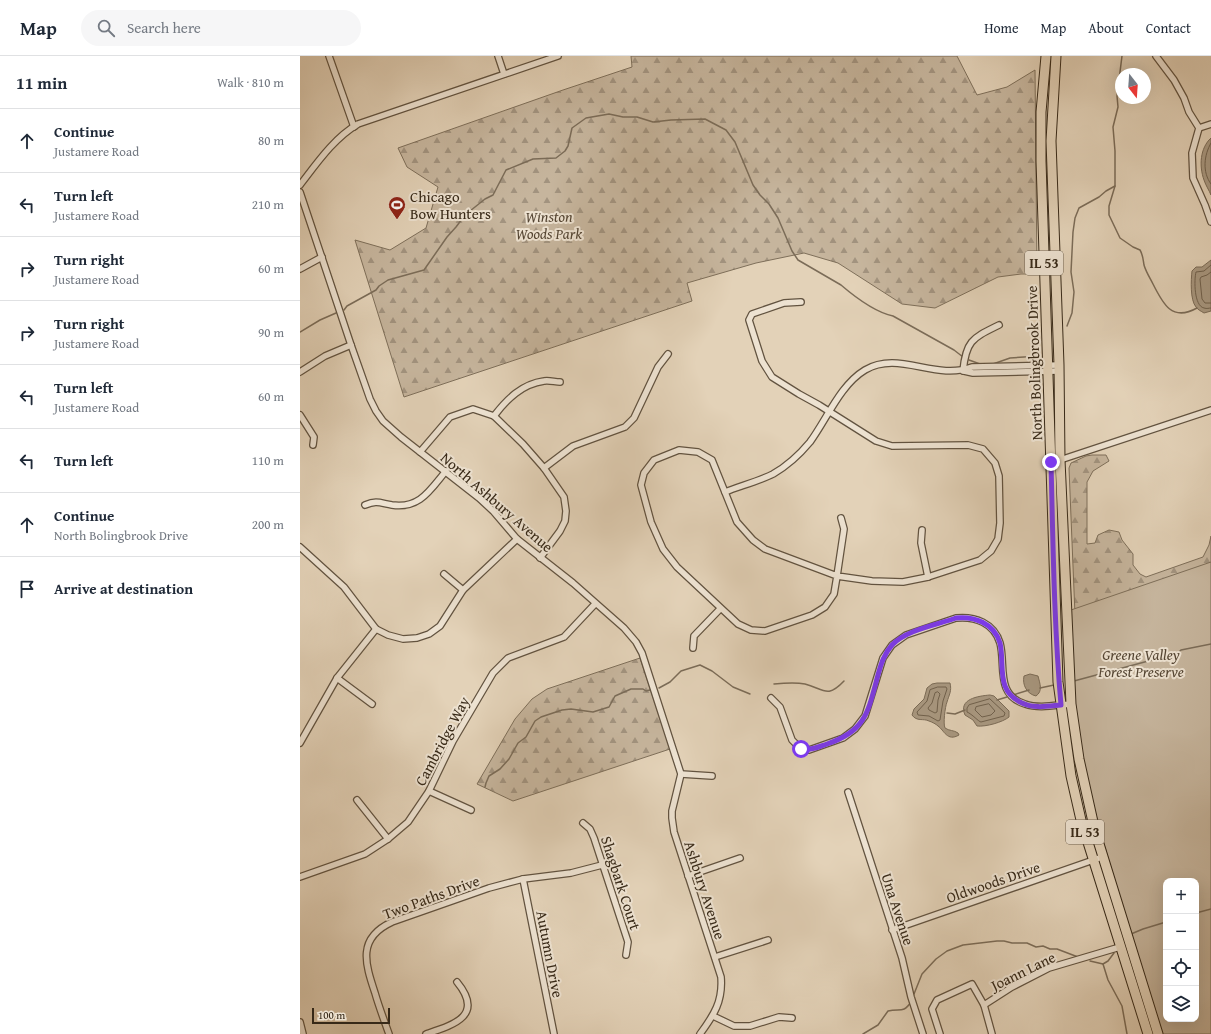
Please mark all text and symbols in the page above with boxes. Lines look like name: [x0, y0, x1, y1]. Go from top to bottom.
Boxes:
search box: [81, 10, 361, 46]
text: Map: [20, 14, 57, 42]
icon: search: [95, 17, 117, 39]
text: Search here: [127, 17, 201, 38]
text: Home: [984, 18, 1019, 38]
text: Map: [1041, 18, 1066, 38]
text: About: [1088, 18, 1124, 38]
text: Contact: [1146, 18, 1191, 38]
north arrow: [1115, 68, 1151, 104]
text: 11 min: [16, 70, 67, 95]
text: Walk · 810 m: [217, 73, 284, 92]
text: Continue: [54, 121, 115, 142]
icon: ahead: [16, 130, 38, 152]
text: 80 m: [258, 131, 284, 150]
text: Justamere Road: [54, 142, 139, 161]
text: Turn left: [54, 185, 113, 206]
place label: Chicago Bow Hunters: [410, 186, 491, 224]
icon: left: [16, 194, 38, 216]
text: 210 m: [252, 195, 284, 214]
sports icon: Chicago Bow Hunters: [387, 195, 407, 220]
text: Justamere Road: [54, 206, 139, 225]
park label: Winston Woods Park: [516, 206, 582, 244]
text: Turn right: [54, 249, 125, 270]
road number: IL 53: [1025, 251, 1063, 275]
icon: right: [16, 258, 38, 280]
text: 60 m: [258, 259, 284, 278]
text: Justamere Road: [54, 270, 139, 289]
street label: North Bolingbrook Drive: [1021, 285, 1047, 441]
text: Turn right: [54, 313, 125, 334]
icon: right: [16, 322, 38, 344]
text: 90 m: [258, 323, 284, 342]
text: Justamere Road: [54, 334, 139, 353]
text: Turn left: [54, 377, 113, 398]
icon: left: [16, 386, 38, 408]
text: 60 m: [258, 387, 284, 406]
text: Justamere Road: [54, 398, 139, 417]
street label: North Ashbury Avenue: [436, 447, 558, 557]
icon: left: [16, 450, 38, 472]
text: Turn left: [54, 450, 113, 471]
text: 110 m: [252, 451, 284, 470]
route end: [1042, 453, 1060, 471]
text: Continue: [54, 505, 115, 526]
icon: ahead: [16, 514, 38, 536]
text: 200 m: [252, 515, 284, 534]
text: North Bolingbrook Drive: [54, 526, 188, 545]
icon: arrive: [16, 578, 38, 600]
text: Arrive at destination: [54, 578, 193, 599]
park label: Greene Valley Forest Preserve: [1097, 644, 1184, 682]
street label: Cambridge Way: [410, 692, 475, 789]
route start: [792, 740, 810, 758]
road number: IL 53: [1066, 820, 1104, 844]
street label: Shagbark Court: [596, 833, 646, 933]
street label: Ashbury Avenue: [679, 838, 731, 942]
street label: Oldwoods Drive: [943, 856, 1043, 908]
street label: Two Paths Drive: [380, 870, 482, 924]
street label: Una Avenue: [876, 870, 920, 948]
map controls: [1163, 878, 1199, 1022]
button: +: [1163, 878, 1199, 914]
street label: Autumn Drive: [531, 909, 569, 999]
button: −: [1163, 914, 1199, 950]
street label: Joann Lane: [985, 946, 1059, 997]
button: locate: [1163, 950, 1199, 986]
button: layers: [1163, 986, 1199, 1022]
scale bar: [312, 1006, 390, 1025]
text: 100 m: [318, 1007, 345, 1023]

